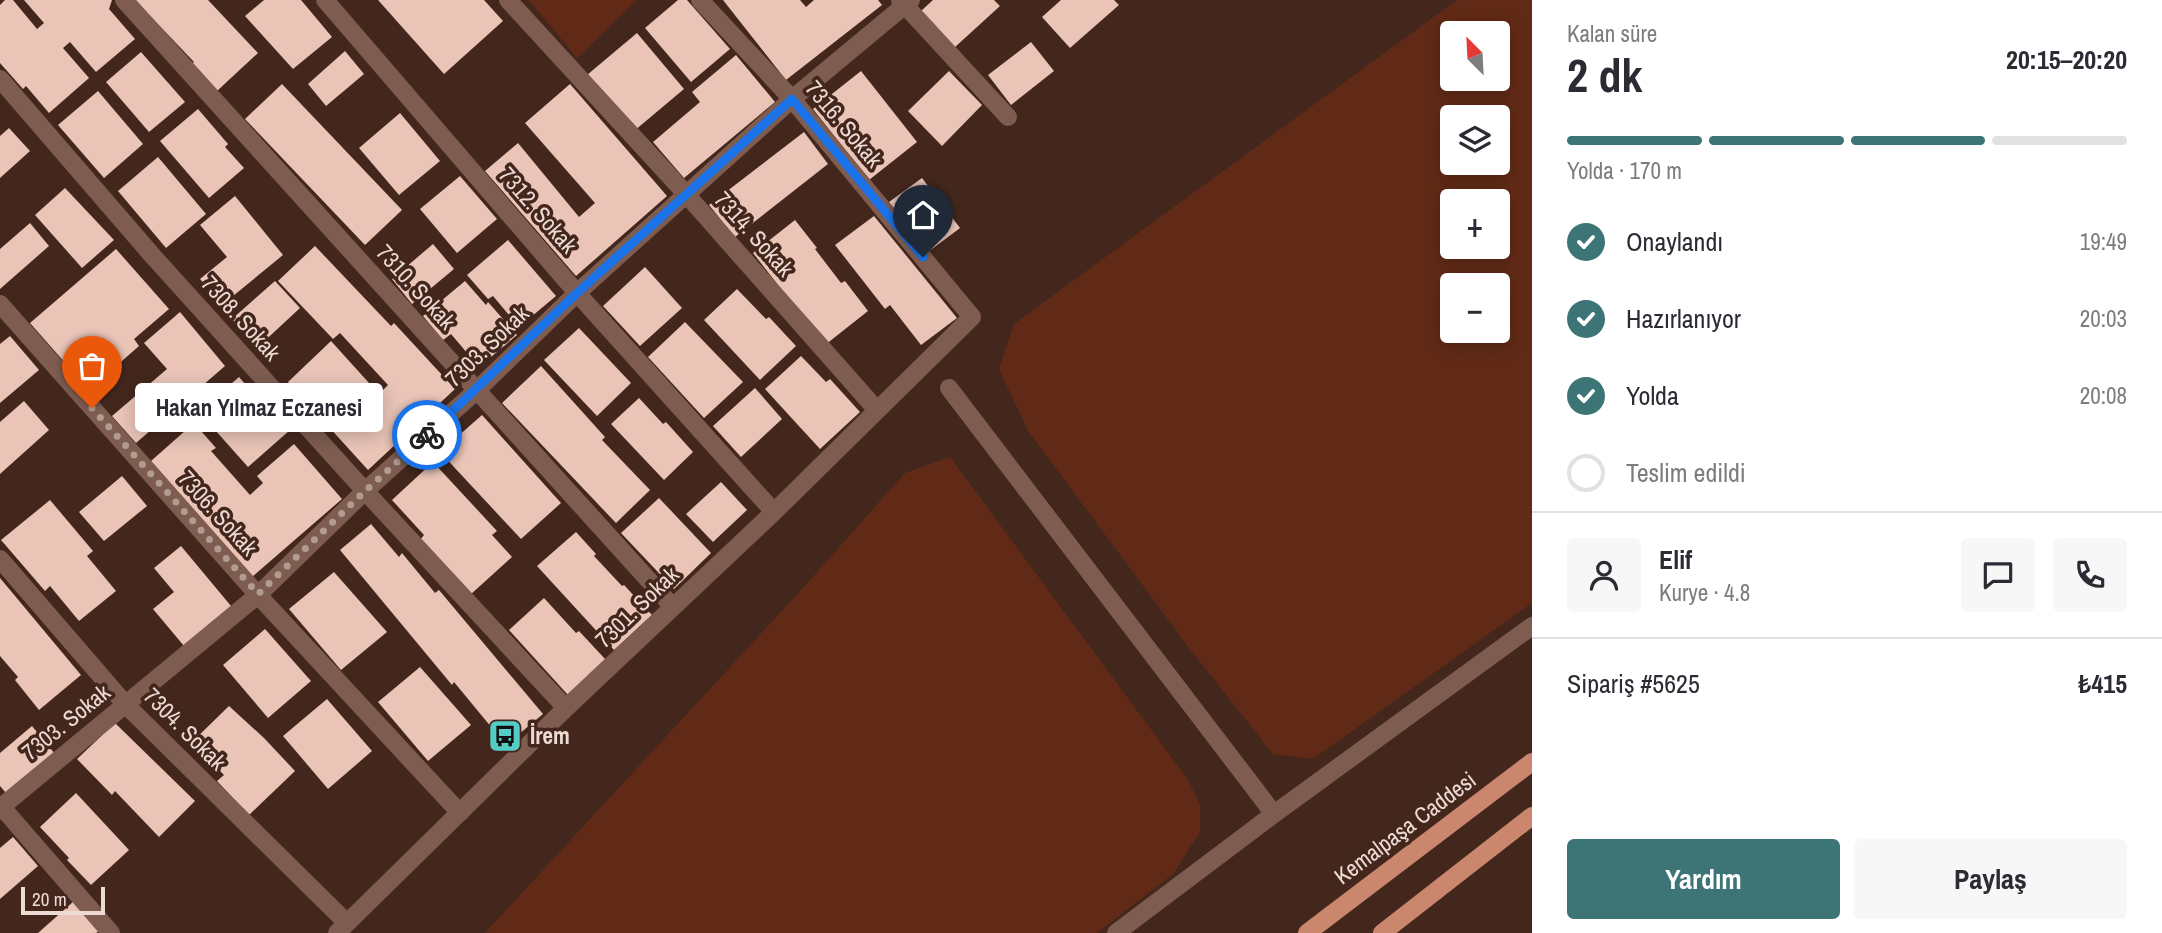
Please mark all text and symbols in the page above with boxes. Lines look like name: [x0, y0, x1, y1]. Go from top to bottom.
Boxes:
text: Kalan süre: [1567, 18, 1657, 49]
north arrow: [1440, 21, 1510, 91]
map controls: [1440, 21, 1510, 343]
text: 20:15–20:20: [2006, 42, 2127, 77]
text: 2 dk: [1567, 44, 1643, 106]
street label: 7316. Sokak: [799, 74, 890, 174]
button: layers: [1440, 105, 1510, 175]
text: Yolda · 170 m: [1567, 155, 1682, 186]
street label: 7312. Sokak: [492, 160, 585, 260]
street label: 7314. Sokak: [708, 184, 801, 283]
pin: [893, 185, 953, 257]
button: +: [1440, 189, 1510, 259]
icon: home: [904, 196, 942, 234]
icon: check: [1567, 223, 1605, 261]
text: Onaylandı: [1626, 224, 1723, 259]
text: 19:49: [2080, 226, 2127, 257]
street label: 7310. Sokak: [370, 237, 463, 336]
street label: 7308. Sokak: [195, 268, 288, 367]
button: −: [1440, 273, 1510, 343]
street label: 7303. Sokak: [438, 298, 536, 393]
icon: check: [1567, 300, 1605, 338]
text: Hazırlanıyor: [1626, 301, 1741, 336]
text: 20:03: [2080, 303, 2127, 334]
pin: [62, 336, 122, 408]
icon: bag: [73, 347, 111, 385]
icon: check: [1567, 377, 1605, 415]
text: Yolda: [1626, 378, 1679, 413]
text: 20:08: [2080, 380, 2127, 411]
callout: Hakan Yılmaz Eczanesi: [134, 384, 382, 432]
text: Hakan Yılmaz Eczanesi: [156, 392, 362, 423]
courier: [392, 400, 462, 470]
icon: bike: [408, 416, 446, 454]
text: Teslim edildi: [1626, 455, 1746, 490]
street label: 7306. Sokak: [172, 463, 265, 562]
button: person: [1567, 538, 1641, 612]
button: chat: [1961, 538, 2035, 612]
button: phone: [2053, 538, 2127, 612]
text: Elif: [1659, 542, 1692, 577]
street label: 7301. Sokak: [588, 559, 686, 654]
text: Kurye · 4.8: [1659, 577, 1750, 608]
text: Sipariş #5625: [1567, 666, 1700, 701]
text: ₺415: [2078, 666, 2127, 701]
street label: 7303. Sokak: [15, 676, 117, 767]
street label: 7304. Sokak: [137, 681, 234, 777]
bus stop icon: İrem: [486, 717, 524, 755]
place label: İrem: [530, 720, 570, 751]
street label: Kemalpaşa Caddesi: [1328, 764, 1482, 891]
button: Yardım: [1567, 839, 1840, 919]
button: Paylaş: [1854, 839, 2127, 919]
scale bar: [21, 884, 105, 916]
text: 20 m: [32, 886, 67, 912]

